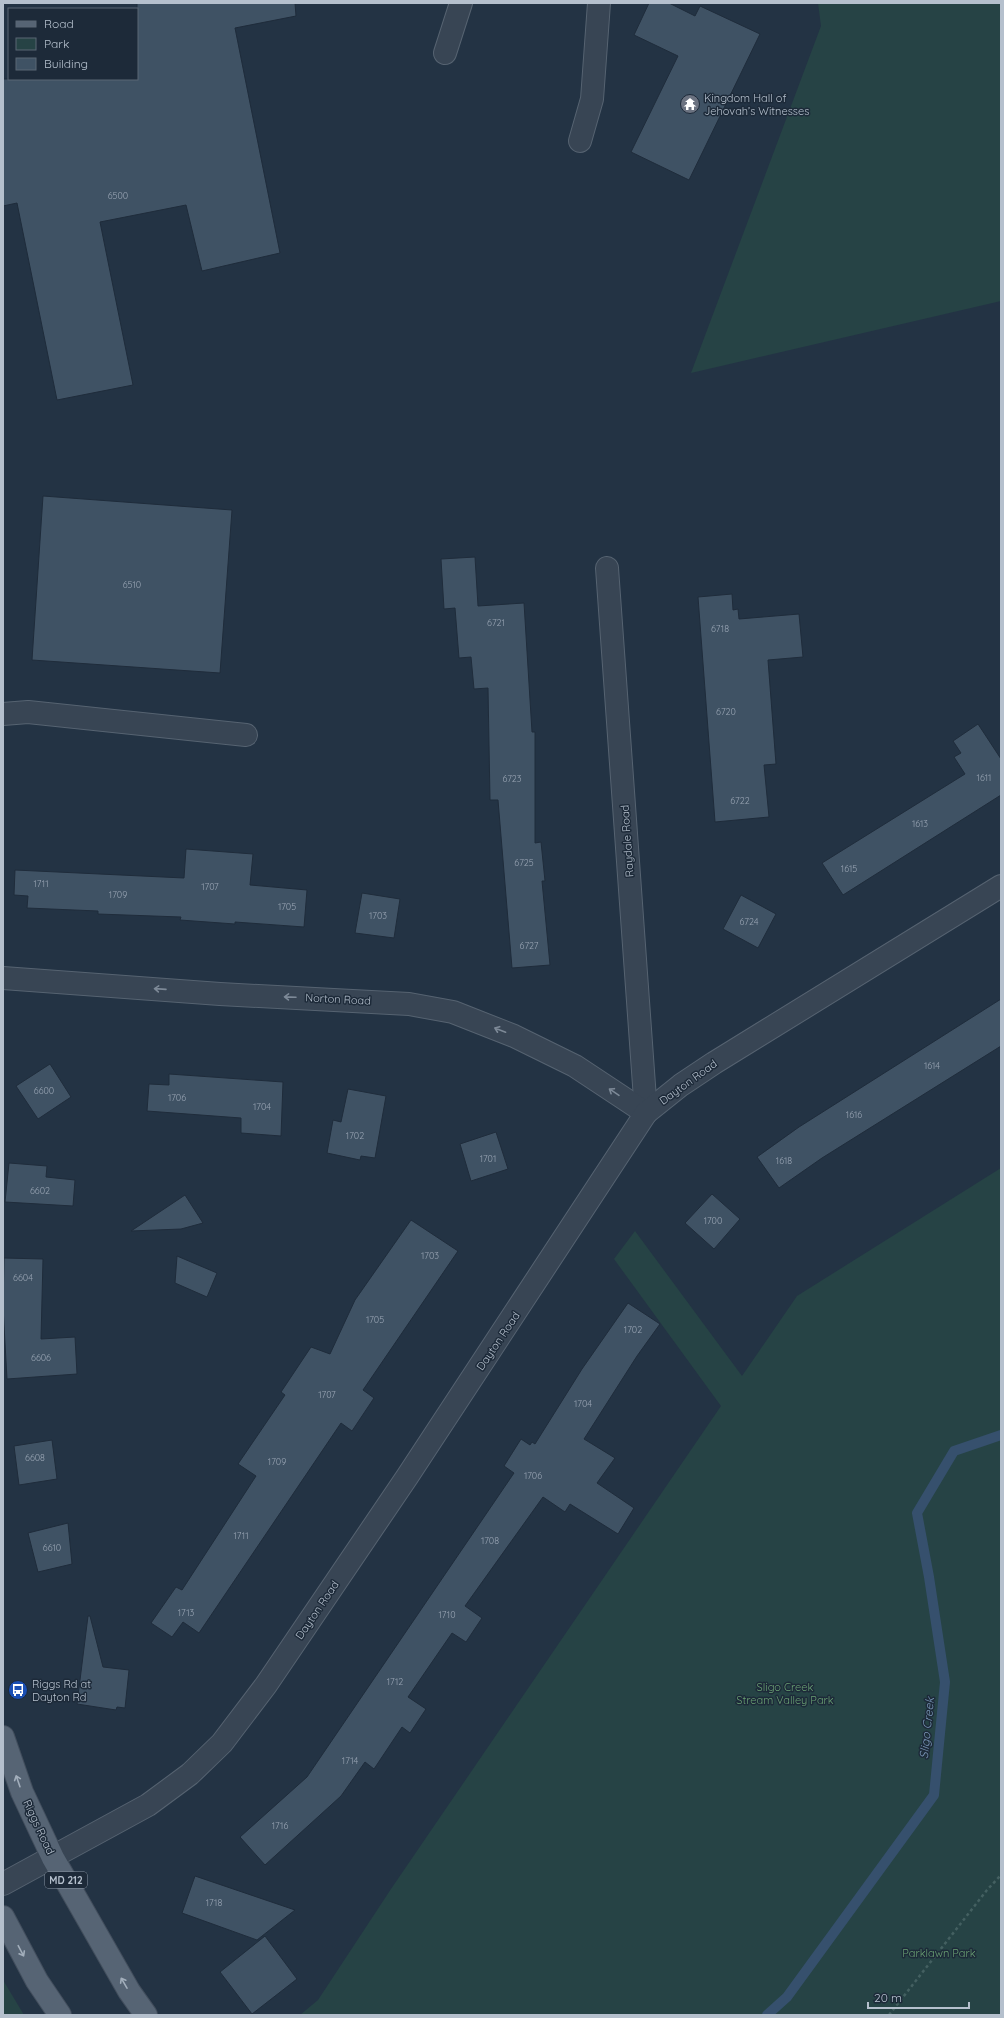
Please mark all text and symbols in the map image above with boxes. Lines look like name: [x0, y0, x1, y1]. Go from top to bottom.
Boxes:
legend: [8, 8, 138, 80]
text: Road: [44, 16, 74, 31]
text: Park: [44, 36, 69, 51]
text: Building: [44, 56, 88, 71]
place label: Kingdom Hall of Jehovah’s Witnesses: [704, 91, 809, 118]
temple icon: Kingdom Hall of Jehovah’s Witnesses: [679, 93, 701, 115]
house number: 6500: [108, 190, 128, 201]
house number: 6510: [123, 579, 141, 590]
house number: 6721: [487, 617, 505, 628]
house number: 6718: [711, 623, 729, 634]
house number: 6720: [716, 706, 736, 717]
house number: 1611: [977, 772, 991, 783]
house number: 6723: [502, 773, 522, 784]
house number: 6722: [730, 795, 750, 806]
street label: Raydale Road: [617, 804, 637, 878]
house number: 1613: [912, 818, 928, 829]
house number: 6725: [514, 857, 534, 868]
house number: 1615: [841, 863, 857, 874]
house number: 1711: [33, 878, 49, 889]
house number: 1707: [201, 881, 219, 892]
house number: 1709: [109, 889, 127, 900]
house number: 1705: [278, 901, 296, 912]
house number: 1703: [369, 910, 387, 921]
house number: 6724: [739, 916, 759, 927]
house number: 6727: [520, 940, 539, 951]
one-way arrow: [154, 986, 167, 993]
street label: Norton Road: [305, 990, 371, 1008]
one-way arrow: [284, 993, 297, 1000]
one-way arrow: [494, 1026, 506, 1034]
street label: Dayton Road: [656, 1056, 720, 1108]
house number: 1614: [924, 1060, 940, 1071]
house number: 6600: [34, 1085, 54, 1096]
one-way arrow: [608, 1087, 620, 1095]
house number: 1706: [168, 1092, 186, 1103]
house number: 1704: [253, 1101, 271, 1112]
house number: 1616: [846, 1109, 862, 1120]
house number: 1702: [346, 1130, 364, 1141]
house number: 1701: [480, 1153, 496, 1164]
house number: 1618: [776, 1155, 792, 1166]
house number: 6602: [30, 1185, 50, 1196]
house number: 1700: [704, 1215, 722, 1226]
house number: 1703: [421, 1250, 439, 1261]
house number: 6604: [13, 1272, 33, 1283]
street label: Dayton Road: [473, 1309, 523, 1373]
house number: 1705: [366, 1314, 384, 1325]
house number: 1702: [624, 1324, 642, 1335]
house number: 6606: [31, 1352, 51, 1363]
house number: 1707: [318, 1389, 336, 1400]
house number: 1704: [574, 1398, 592, 1409]
house number: 6608: [25, 1452, 45, 1463]
house number: 1709: [268, 1456, 286, 1467]
house number: 1706: [524, 1470, 542, 1481]
house number: 1711: [233, 1530, 249, 1541]
house number: 1708: [481, 1535, 499, 1546]
house number: 6610: [43, 1542, 61, 1553]
street label: Dayton Road: [292, 1578, 342, 1642]
house number: 1713: [178, 1607, 194, 1618]
house number: 1710: [438, 1609, 456, 1620]
house number: 1712: [387, 1676, 403, 1687]
place label: Riggs Rd at Dayton Rd: [32, 1677, 91, 1704]
bus stop icon: Riggs Rd at Dayton Rd: [7, 1679, 29, 1701]
park label: Sligo Creek Stream Valley Park: [736, 1680, 834, 1707]
water label: Sligo Creek: [916, 1695, 937, 1760]
house number: 1714: [342, 1755, 358, 1766]
one-way arrow: [14, 1776, 22, 1788]
street label: Riggs Road: [20, 1797, 58, 1857]
house number: 1716: [272, 1820, 288, 1831]
road number: MD 212: [45, 1872, 87, 1888]
house number: 1718: [206, 1897, 222, 1908]
one-way arrow: [18, 1945, 26, 1957]
park label: Parklawn Park: [902, 1946, 976, 1960]
one-way arrow: [120, 1977, 128, 1989]
scale bar: [868, 1984, 969, 2010]
text: 20 m: [874, 1990, 902, 2005]

